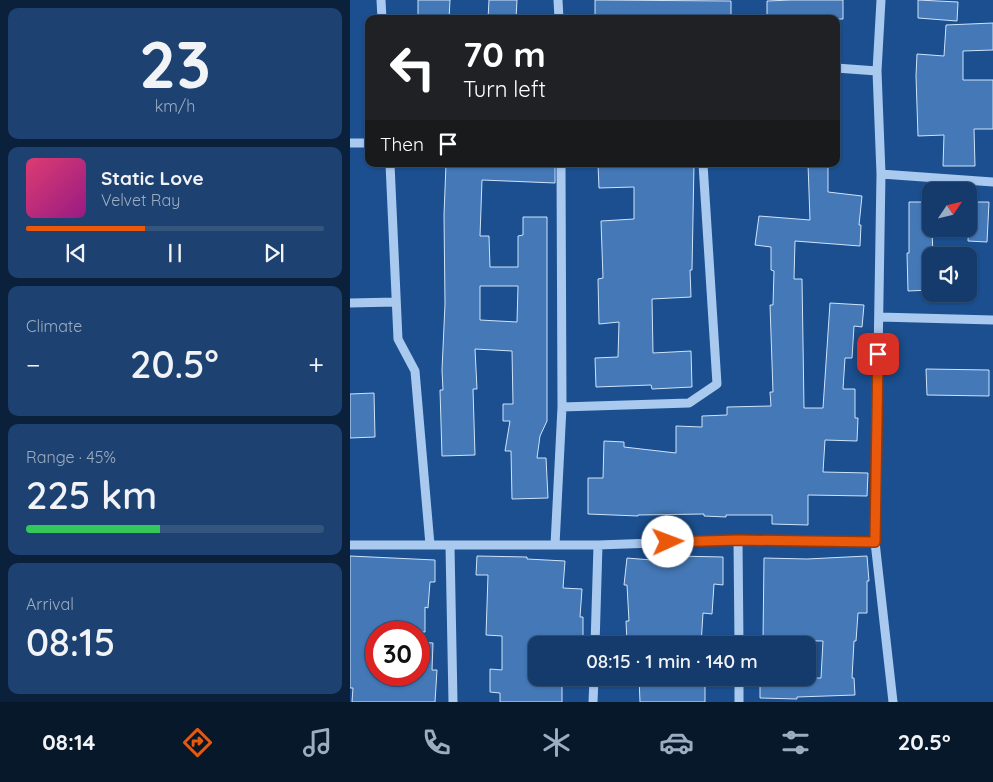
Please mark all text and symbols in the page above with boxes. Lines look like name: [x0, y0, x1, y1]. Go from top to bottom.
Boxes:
text: 23: [139, 23, 211, 104]
text: 70 m: [463, 32, 546, 76]
icon: left: [380, 35, 445, 100]
text: Turn left: [463, 75, 546, 103]
text: km/h: [155, 96, 195, 116]
icon: arrive: [434, 130, 462, 158]
text: Then: [380, 132, 424, 156]
text: Static Love: [101, 166, 204, 190]
north arrow: [922, 182, 978, 238]
map controls: [922, 182, 977, 302]
text: Velvet Ray: [101, 190, 180, 210]
icon: previous: [62, 239, 90, 267]
icon: pause: [161, 239, 189, 267]
icon: next: [260, 239, 288, 267]
button: sound: [922, 247, 977, 302]
text: Climate: [26, 316, 82, 336]
pin: [857, 333, 899, 375]
text: 20.5°: [130, 340, 219, 388]
icon: arrive: [864, 340, 892, 368]
text: −: [26, 347, 41, 382]
text: +: [308, 347, 324, 382]
text: Range · 45%: [26, 447, 116, 467]
text: 225 km: [26, 471, 157, 519]
position arrow: [641, 515, 693, 567]
text: Arrival: [26, 594, 74, 614]
text: 08:15: [26, 618, 115, 666]
speed limit sign: 30: [365, 621, 430, 686]
text: 08:15 · 1 min · 140 m: [586, 649, 758, 673]
icon: directions: [180, 725, 215, 760]
icon: music: [300, 725, 335, 760]
icon: phone: [419, 725, 454, 760]
icon: climate: [539, 725, 574, 760]
icon: car: [659, 725, 694, 760]
icon: filters: [778, 725, 813, 760]
text: 08:14: [42, 728, 95, 756]
text: 20.5°: [898, 728, 951, 756]

